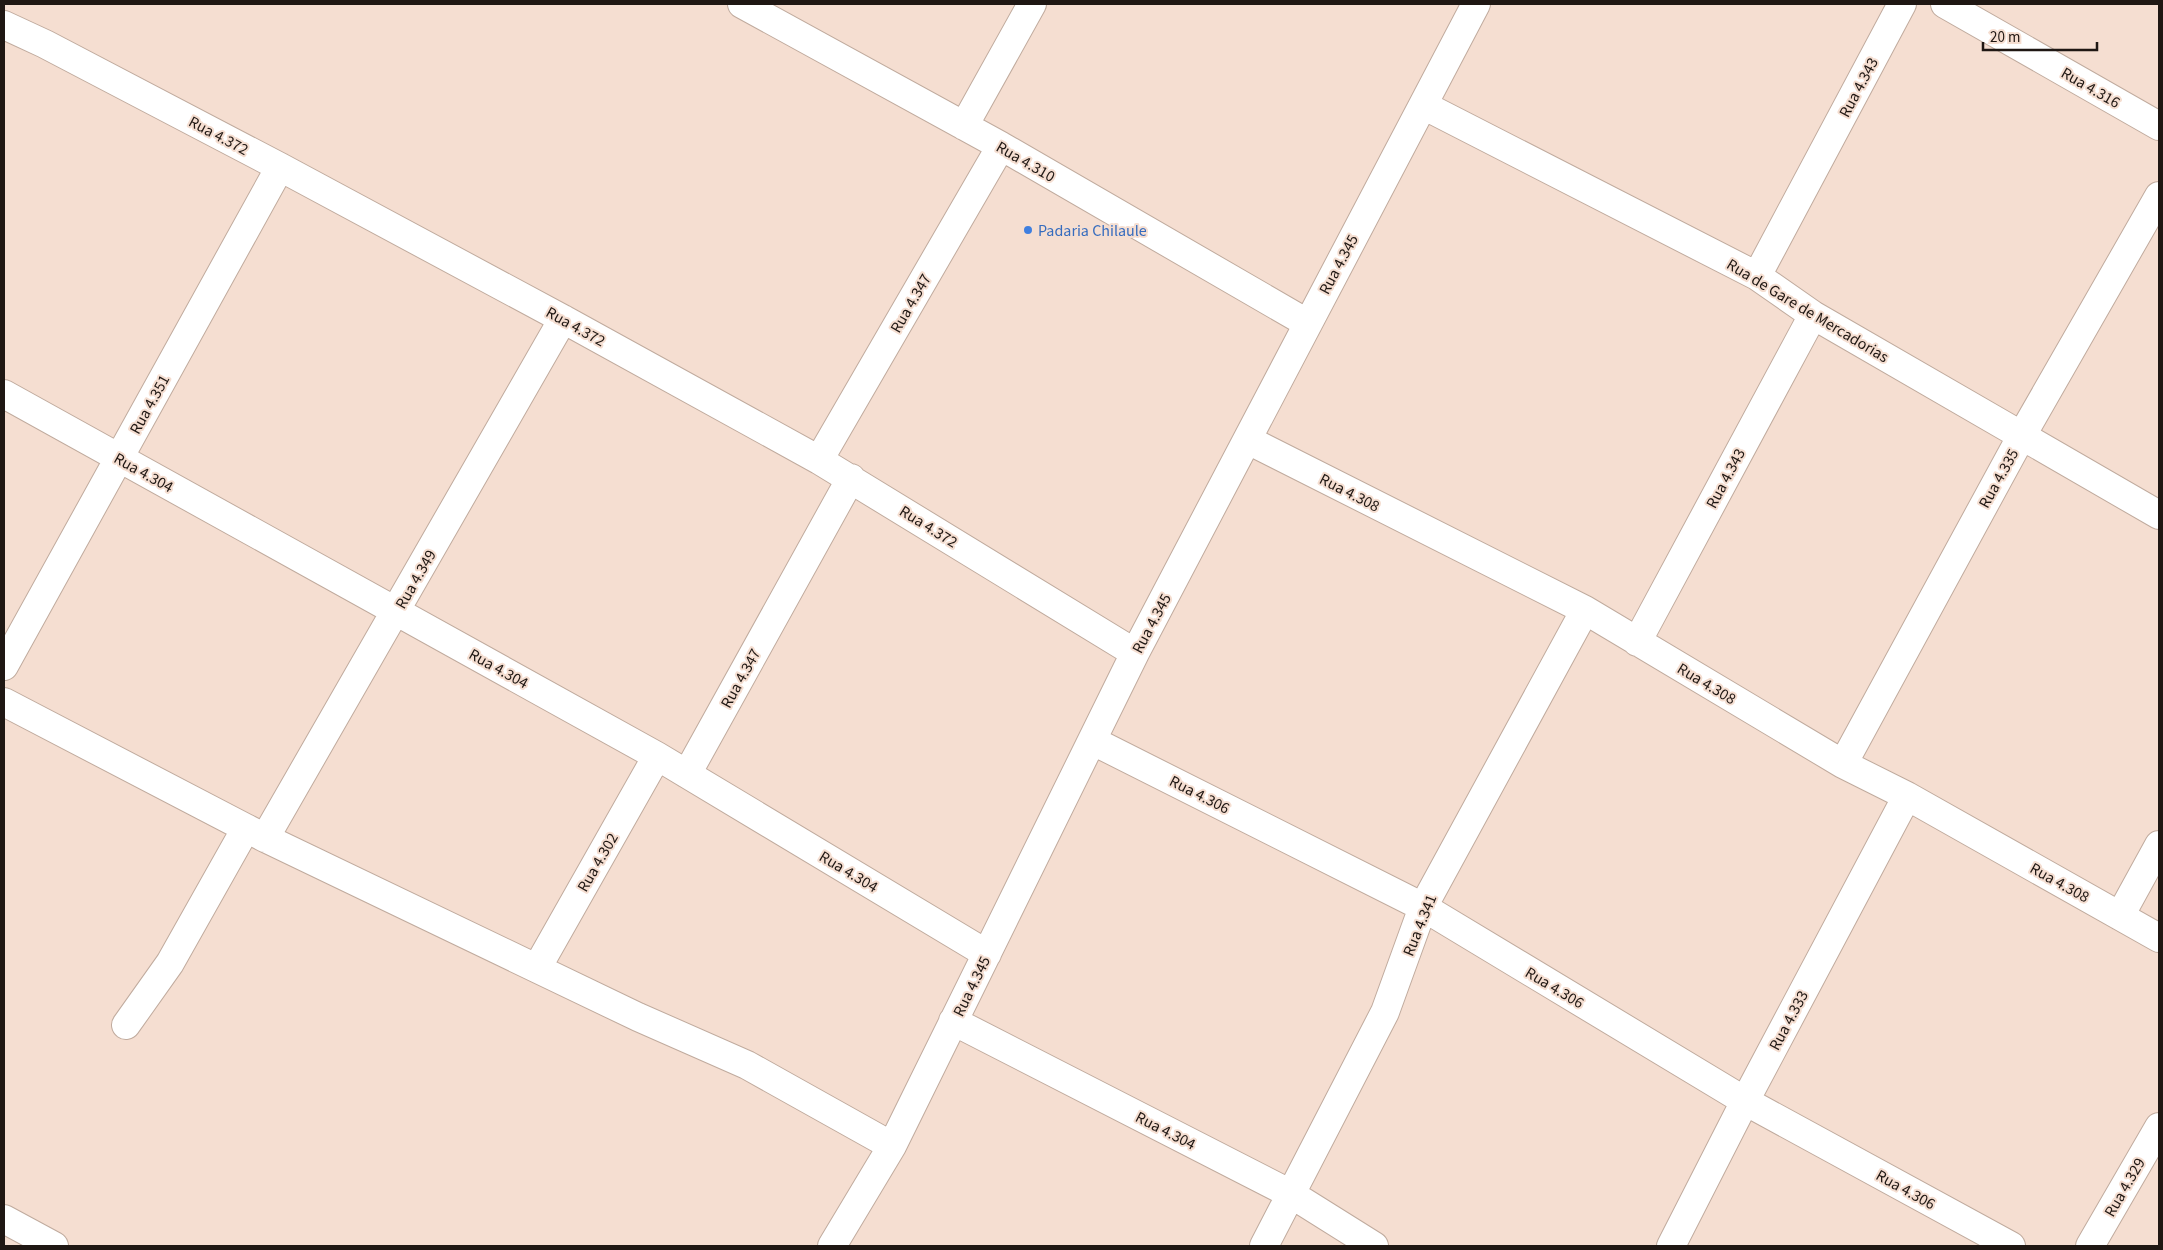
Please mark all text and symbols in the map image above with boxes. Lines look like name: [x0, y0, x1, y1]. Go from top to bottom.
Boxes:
scale bar: [1983, 20, 2097, 52]
text: 20 m: [1990, 27, 2020, 48]
street label: Rua 4.343: [1834, 54, 1884, 121]
street label: Rua 4.316: [2057, 62, 2124, 114]
street label: Rua 4.372: [185, 111, 252, 161]
street label: Rua 4.310: [992, 136, 1059, 188]
place label: Padaria Chilaule: [1038, 220, 1147, 242]
marker: Padaria Chilaule: [1022, 224, 1034, 236]
street label: Rua 4.345: [1314, 231, 1364, 298]
street label: Rua de Gare de Mercadorias: [1722, 254, 1893, 368]
street label: Rua 4.347: [885, 270, 937, 337]
street label: Rua 4.372: [542, 302, 609, 352]
street label: Rua 4.351: [125, 371, 175, 438]
street label: Rua 4.343: [1701, 445, 1751, 512]
street label: Rua 4.335: [1974, 445, 2024, 512]
street label: Rua 4.304: [110, 448, 177, 498]
street label: Rua 4.308: [1316, 468, 1383, 517]
street label: Rua 4.372: [895, 500, 962, 553]
street label: Rua 4.349: [390, 546, 442, 613]
street label: Rua 4.345: [1127, 590, 1177, 657]
street label: Rua 4.304: [465, 644, 532, 694]
street label: Rua 4.347: [716, 645, 766, 712]
street label: Rua 4.308: [1673, 658, 1740, 710]
street label: Rua 4.306: [1166, 770, 1233, 819]
street label: Rua 4.302: [572, 829, 624, 896]
street label: Rua 4.304: [815, 846, 882, 898]
street label: Rua 4.308: [2026, 858, 2093, 908]
street label: Rua 4.341: [1398, 891, 1442, 960]
street label: Rua 4.345: [948, 952, 996, 1020]
street label: Rua 4.306: [1521, 962, 1588, 1014]
street label: Rua 4.333: [1764, 987, 1814, 1054]
street label: Rua 4.304: [1132, 1106, 1199, 1155]
street label: Rua 4.329: [2099, 1154, 2151, 1221]
street label: Rua 4.306: [1872, 1165, 1939, 1215]

